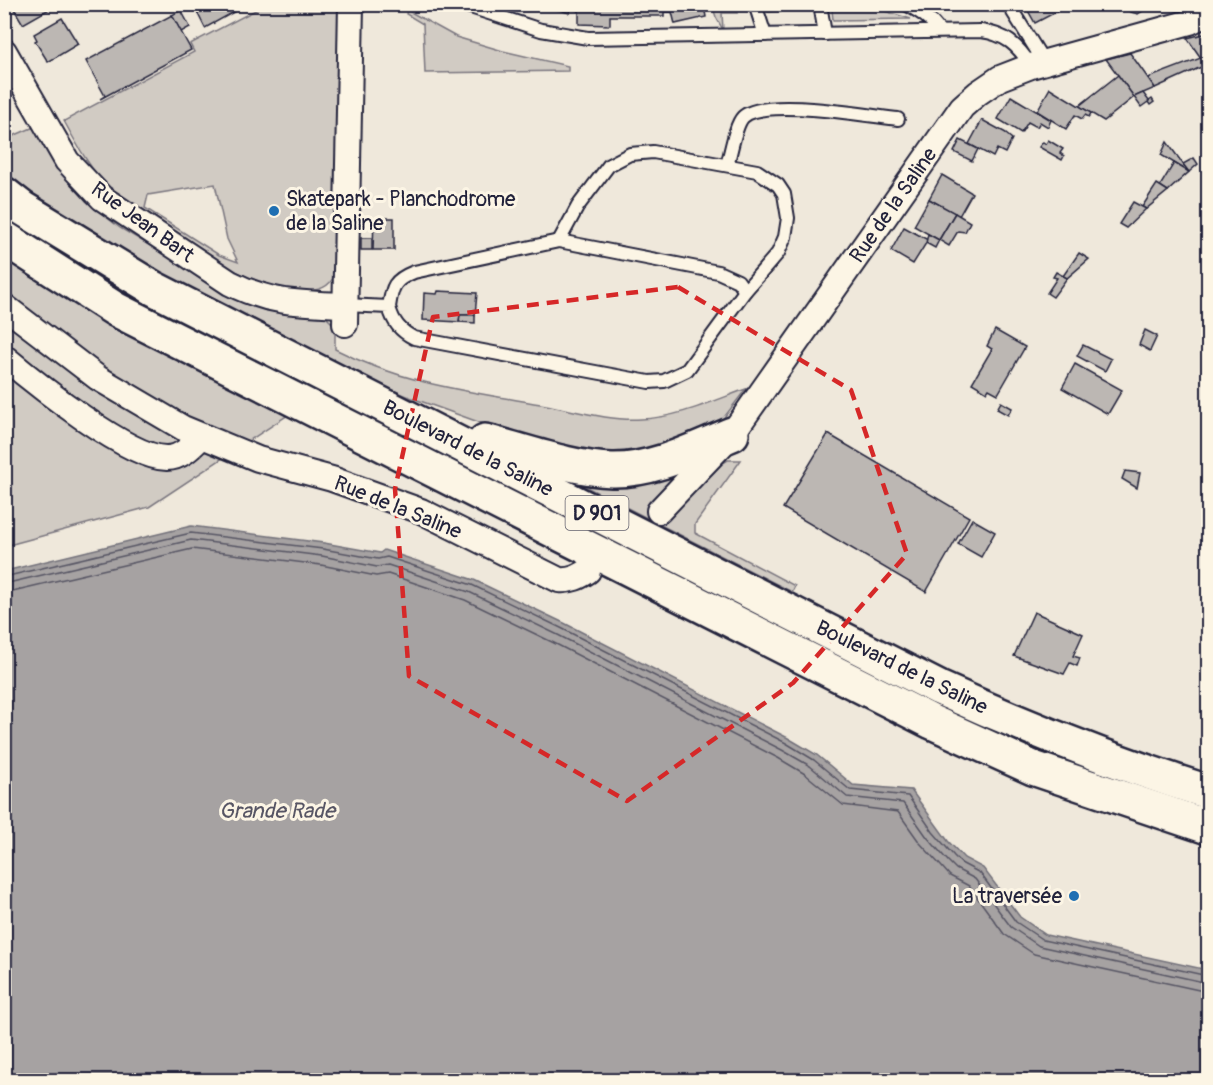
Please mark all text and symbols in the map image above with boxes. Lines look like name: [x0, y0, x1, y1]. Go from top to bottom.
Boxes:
street label: Rue de la Saline: [844, 142, 944, 268]
street label: Rue Jean Bart: [86, 176, 200, 269]
place label: Skatepark - Planchodrome de la Saline: [286, 186, 516, 237]
marker: Skatepark - Planchodrome de la Saline: [267, 204, 281, 218]
street label: Boulevard de la Saline: [378, 394, 558, 503]
street label: Rue de la Saline: [330, 470, 466, 546]
road number: D 901: [566, 496, 628, 530]
street label: Boulevard de la Saline: [812, 614, 993, 721]
water label: Grande Rade: [219, 797, 337, 825]
place label: La traversée: [952, 883, 1063, 910]
marker: La traversée: [1067, 889, 1081, 903]

